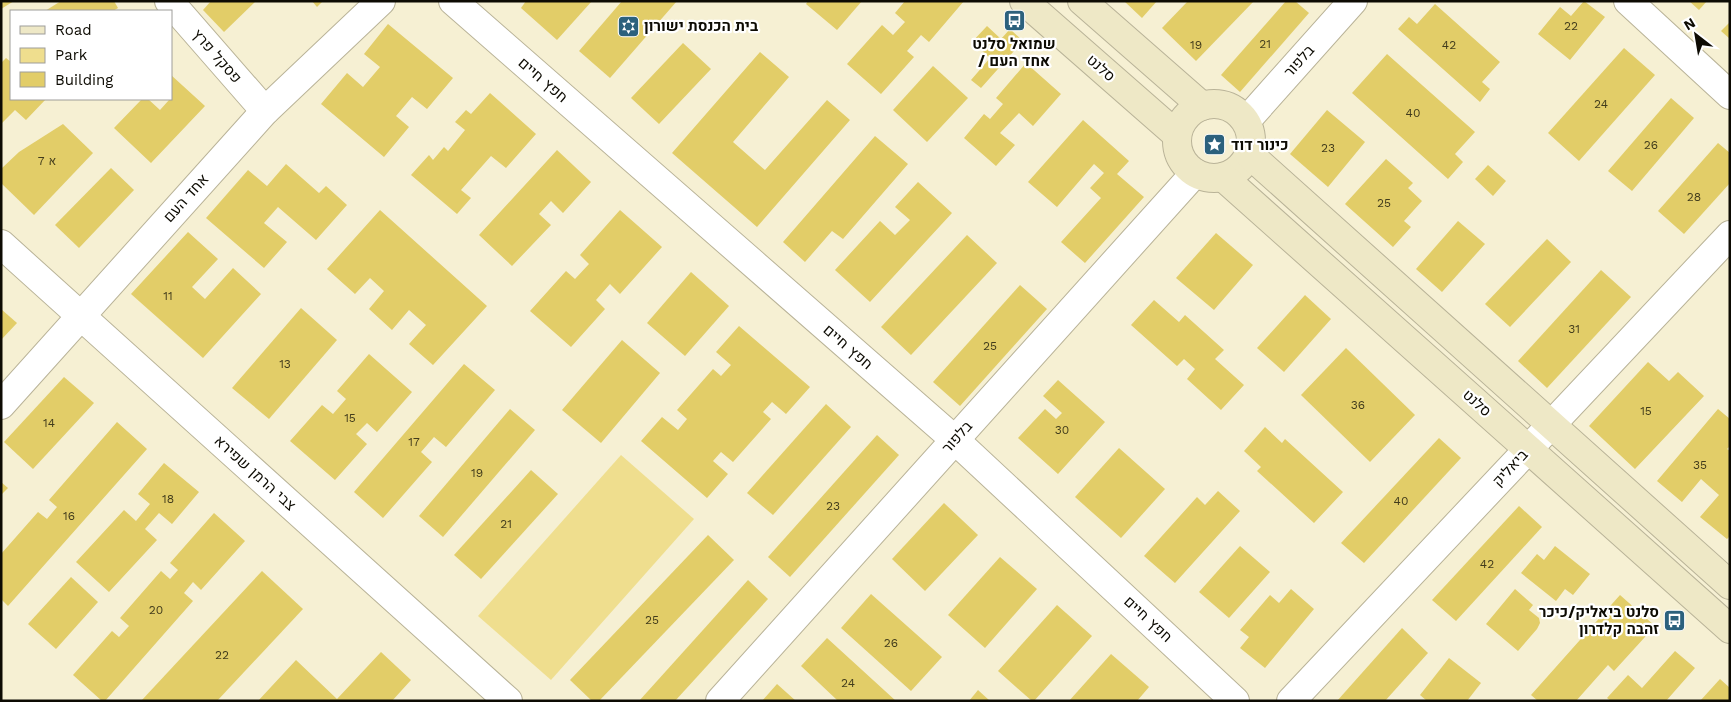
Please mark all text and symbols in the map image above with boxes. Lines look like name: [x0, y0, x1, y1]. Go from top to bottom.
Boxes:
bus stop icon: שמואל סלנט / אחד העם: [1002, 9, 1026, 33]
legend: [10, 10, 172, 100]
north arrow: [1671, 10, 1721, 60]
synagogue icon: בית הכנסת ישורון: [616, 14, 640, 38]
text: N: [1681, 14, 1698, 33]
place label: בית הכנסת ישורון: [644, 17, 758, 35]
house number: 22: [1564, 19, 1578, 33]
text: Road: [55, 21, 92, 39]
street label: פסקל פרץ: [189, 25, 245, 87]
place label: שמואל סלנט / אחד העם: [972, 35, 1056, 70]
house number: 21: [1259, 37, 1271, 51]
house number: 19: [1190, 38, 1202, 52]
house number: 42: [1442, 38, 1456, 52]
street label: בלפור: [1280, 41, 1318, 81]
text: Park: [55, 46, 88, 64]
street label: סלנט: [1083, 51, 1119, 85]
street label: חפץ חיים: [515, 54, 571, 106]
text: Building: [55, 71, 113, 89]
house number: 24: [1594, 97, 1608, 111]
house number: 40: [1406, 106, 1420, 120]
place icon: כינור דוד: [1203, 133, 1227, 157]
place label: כינור דוד: [1231, 136, 1288, 154]
house number: 26: [1644, 138, 1658, 152]
house number: 23: [1321, 141, 1335, 155]
house number: 7 א: [38, 154, 57, 168]
street label: אחד העם: [160, 170, 212, 226]
house number: 28: [1687, 190, 1701, 204]
house number: 25: [1377, 196, 1391, 210]
house number: 11: [163, 289, 173, 303]
street label: חפץ חיים: [820, 321, 876, 373]
house number: 31: [1568, 322, 1580, 336]
house number: 25: [983, 339, 997, 353]
house number: 13: [279, 357, 291, 371]
street label: סלנט: [1459, 386, 1495, 420]
house number: 36: [1351, 398, 1365, 412]
house number: 15: [1640, 404, 1652, 418]
house number: 15: [344, 411, 356, 425]
house number: 14: [43, 416, 55, 430]
street label: בלפור: [938, 417, 976, 457]
house number: 30: [1055, 423, 1069, 437]
street label: צבי הרמן שפירא: [210, 432, 300, 514]
house number: 17: [408, 435, 420, 449]
street label: ביאליק: [1489, 446, 1532, 490]
house number: 35: [1693, 458, 1707, 472]
house number: 19: [471, 466, 483, 480]
house number: 18: [162, 492, 174, 506]
house number: 40: [1394, 494, 1408, 508]
house number: 23: [826, 499, 840, 513]
house number: 16: [63, 509, 75, 523]
house number: 21: [500, 517, 512, 531]
house number: 42: [1480, 557, 1494, 571]
street label: חפץ חיים: [1120, 592, 1176, 646]
house number: 20: [149, 603, 163, 617]
place label: סלנט ביאליק/כיכר זהבה קלדרון: [1539, 603, 1659, 638]
bus stop icon: סלנט ביאליק/כיכר זהבה קלדרון: [1663, 609, 1687, 633]
house number: 25: [645, 613, 659, 627]
house number: 26: [884, 636, 898, 650]
house number: 22: [215, 648, 229, 662]
house number: 24: [841, 676, 855, 690]

